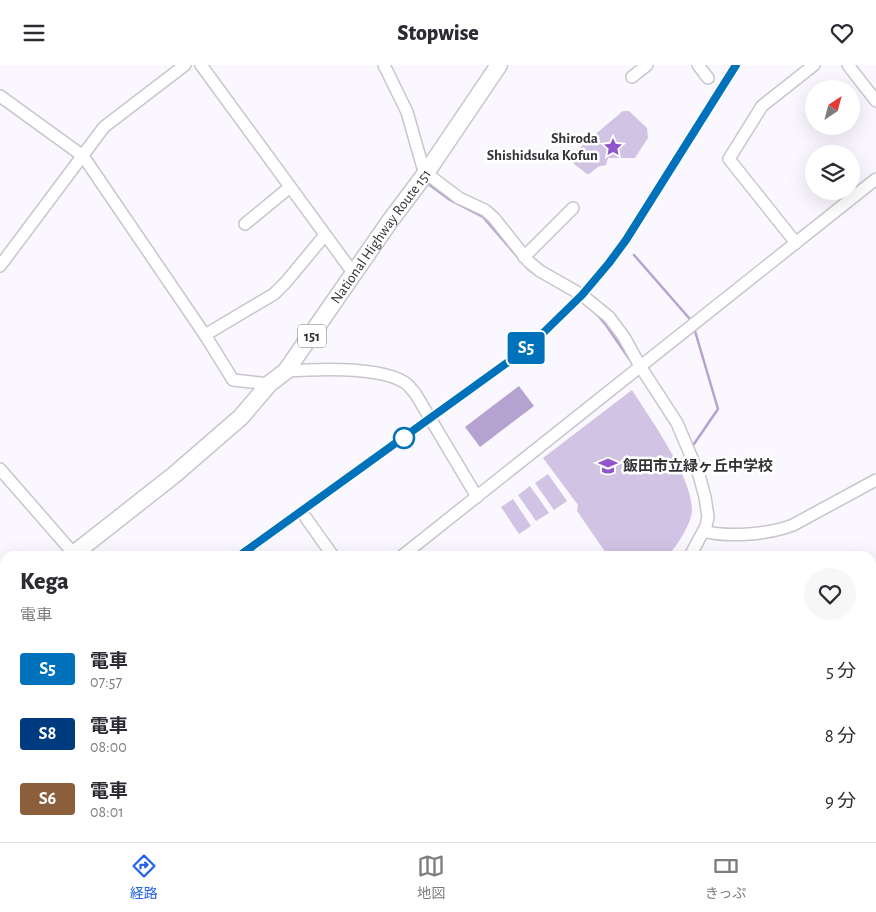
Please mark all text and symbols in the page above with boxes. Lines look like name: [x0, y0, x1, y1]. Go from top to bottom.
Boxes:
icon: menu: [20, 19, 48, 47]
icon: heart: [828, 19, 856, 47]
text: Stopwise: [397, 22, 479, 44]
north arrow: [805, 80, 860, 135]
map controls: [805, 80, 860, 200]
place label: Shiroda Shishidsuka Kofun: [487, 131, 598, 163]
place icon: Shiroda Shishidsuka Kofun: [602, 136, 624, 158]
button: layers: [805, 145, 860, 200]
street label: National Highway Route 151: [328, 167, 434, 306]
road number: 151: [298, 325, 326, 347]
line badge: S5: [504, 332, 548, 364]
text: S5: [518, 339, 534, 357]
unlabelled marker: [393, 427, 415, 449]
school or university icon: 飯田市立緑ヶ丘中学校: [597, 455, 619, 477]
place label: 飯田市立緑ヶ丘中学校: [623, 458, 773, 474]
button: heart: [804, 568, 856, 620]
text: Kega: [20, 570, 69, 594]
text: 電車: [20, 607, 52, 623]
text: 電車: [90, 652, 128, 671]
text: S5: [39, 660, 56, 678]
text: 5 分: [826, 662, 856, 681]
text: 07:57: [90, 674, 122, 690]
text: 電車: [90, 717, 128, 736]
text: S8: [39, 725, 56, 743]
text: 8 分: [825, 727, 856, 746]
text: 08:00: [90, 739, 127, 755]
text: 電車: [90, 782, 128, 801]
text: S6: [39, 790, 56, 808]
text: 9 分: [825, 792, 856, 811]
text: 08:01: [90, 804, 124, 820]
tab: 経路: [130, 852, 158, 903]
tab: 地図: [417, 852, 445, 903]
tab: きっぷ: [705, 852, 746, 903]

